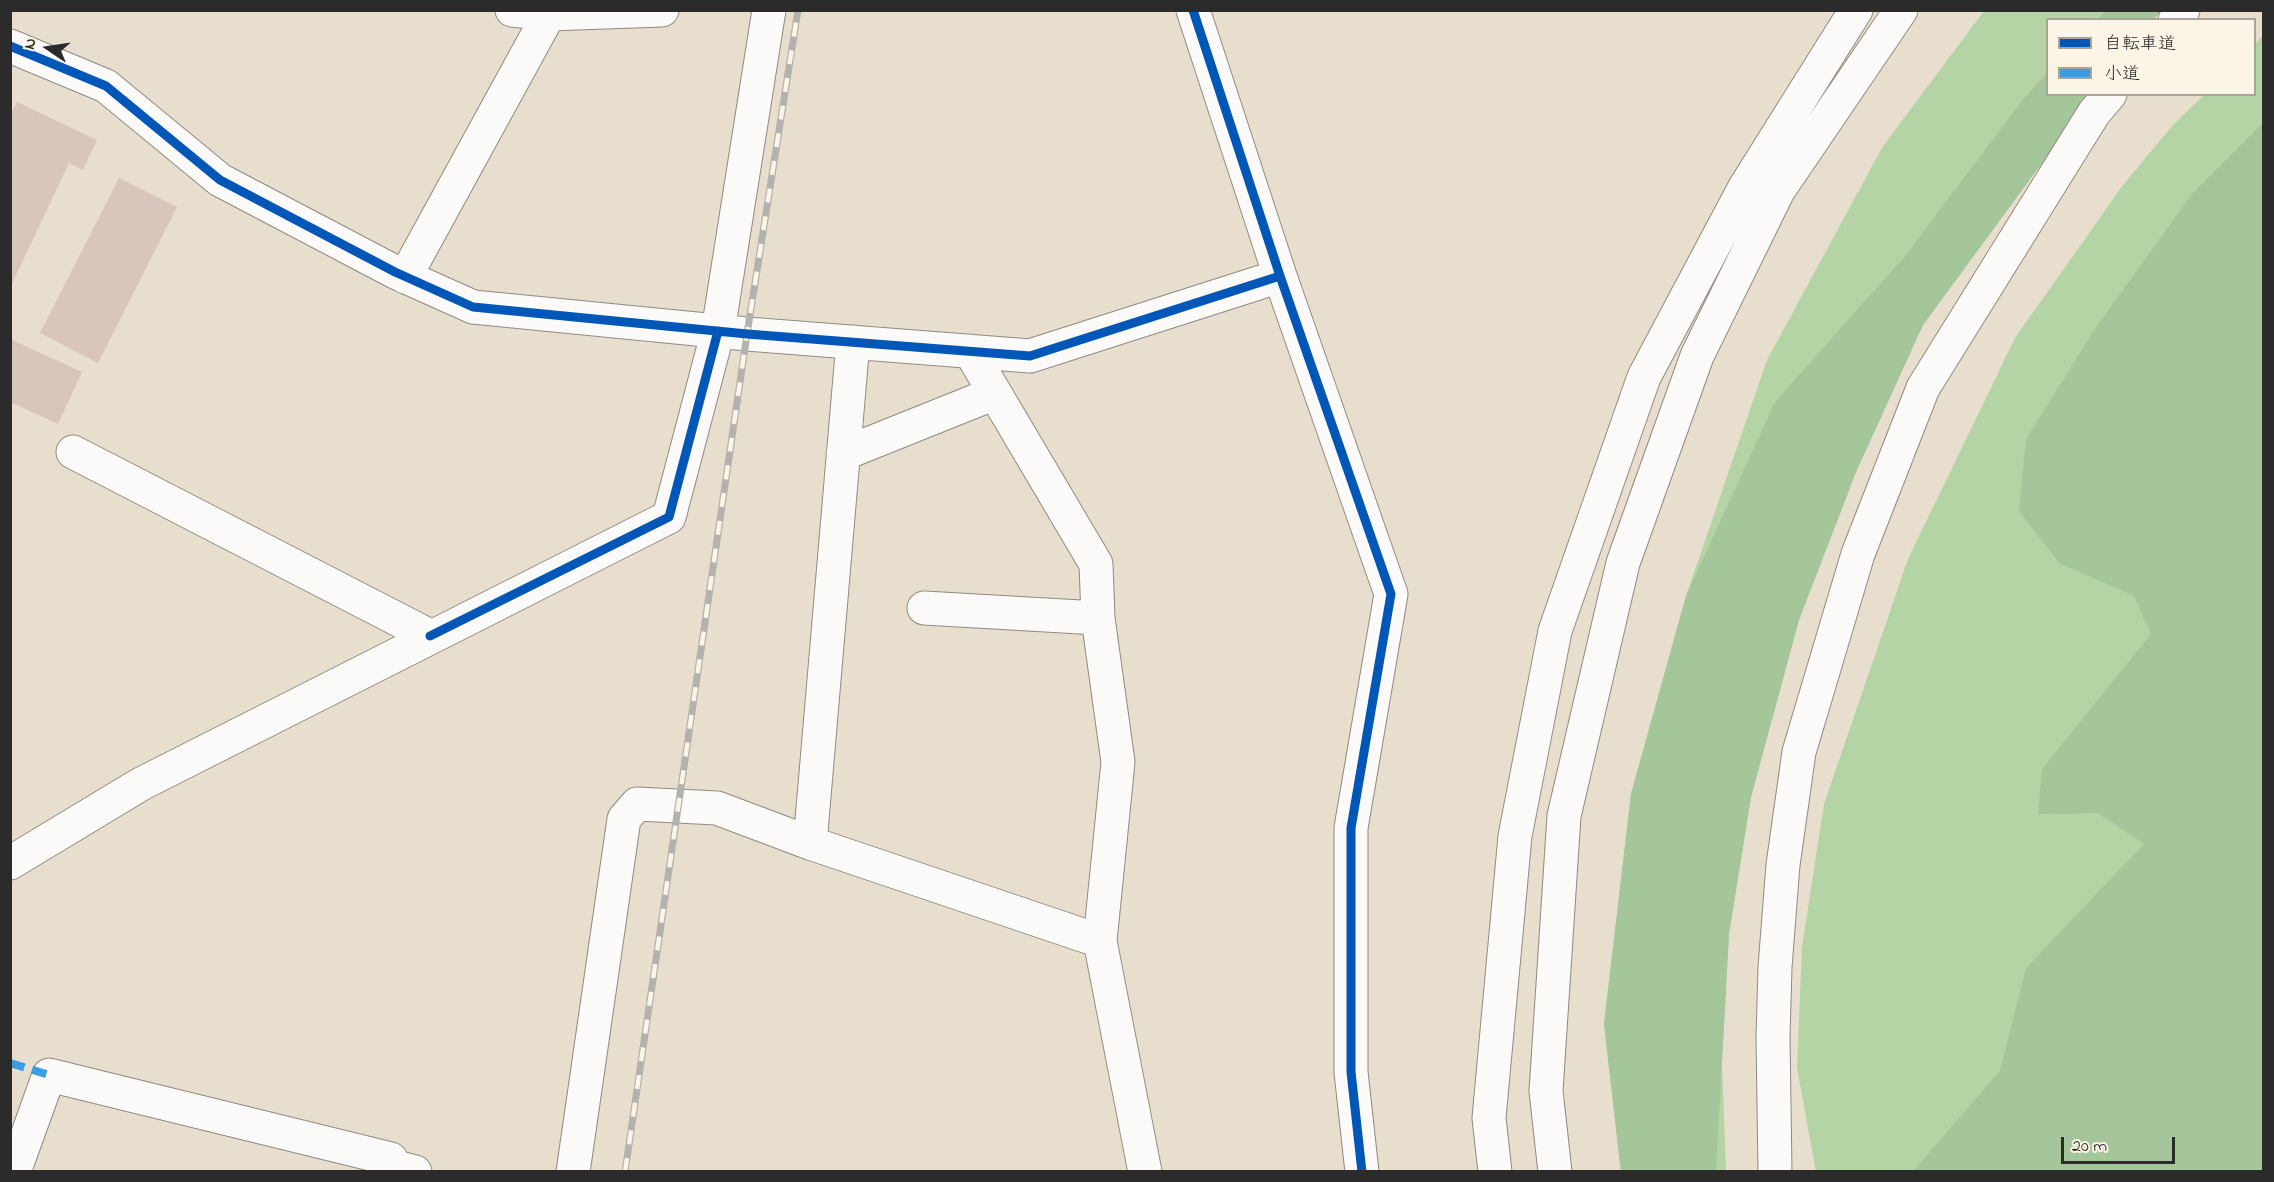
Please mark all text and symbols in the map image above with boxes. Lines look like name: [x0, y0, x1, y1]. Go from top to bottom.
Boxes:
north arrow: [18, 18, 78, 78]
legend: [2046, 18, 2256, 96]
text: 自転車道: [2104, 32, 2176, 58]
text: N: [18, 36, 43, 52]
text: 小道: [2104, 62, 2140, 88]
scale bar: [2064, 1125, 2178, 1163]
text: 20 m: [2072, 1134, 2107, 1160]

